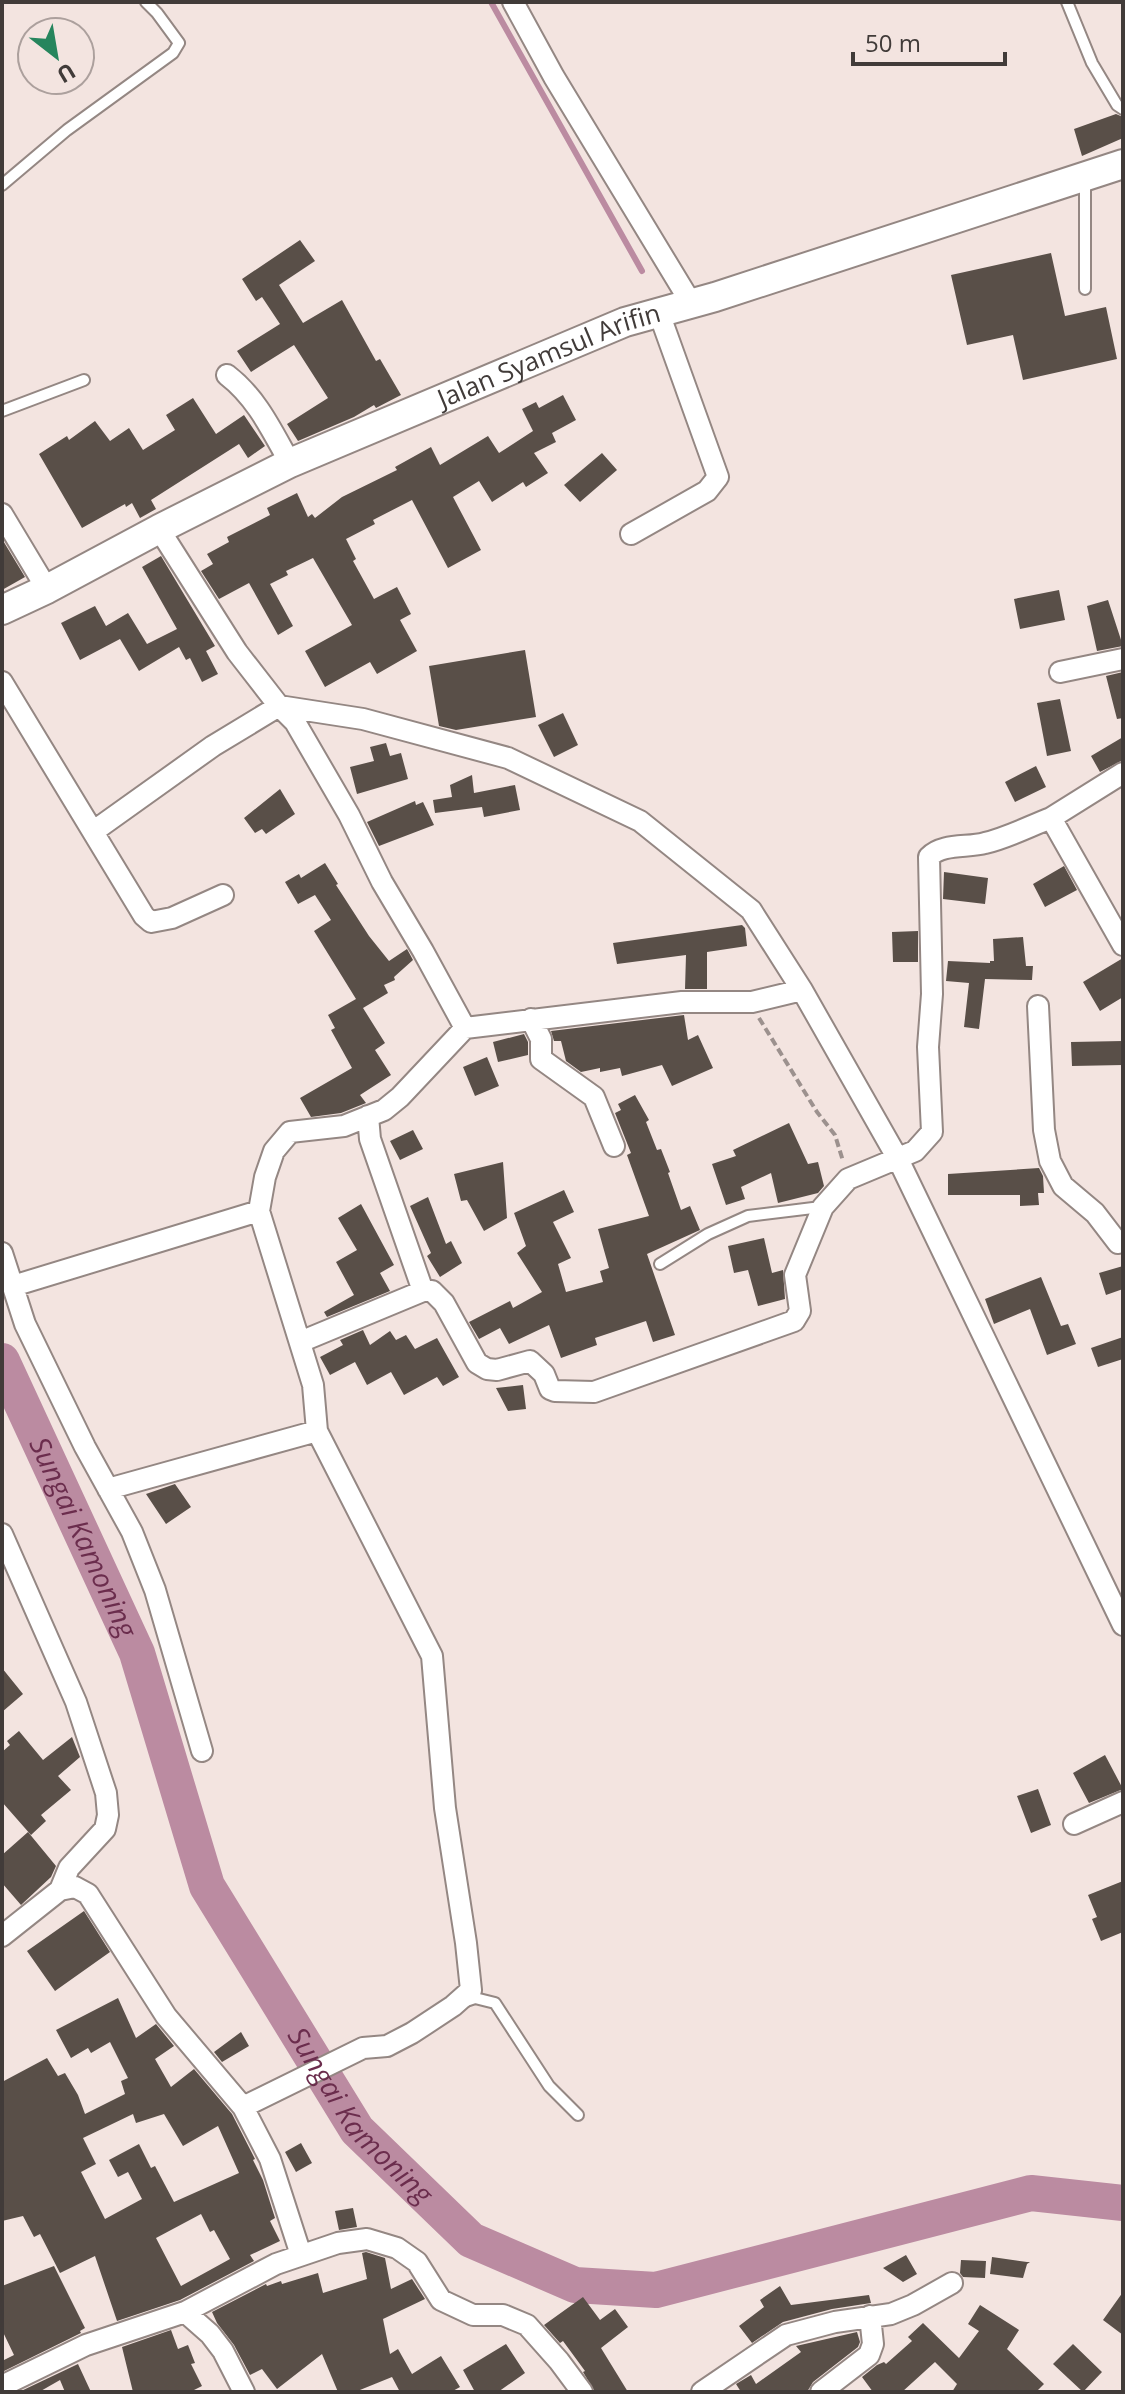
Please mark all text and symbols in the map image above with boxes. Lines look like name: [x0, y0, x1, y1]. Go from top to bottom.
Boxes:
north arrow: [16, 16, 96, 96]
scale bar: [853, 16, 1005, 66]
text: 50 m: [865, 26, 921, 59]
text: U: [52, 57, 82, 91]
street label: Jalan Syamsul Arifin: [429, 294, 664, 417]
water label: Sungai Kamoning: [22, 1430, 148, 1644]
water label: Sungai Kamoning: [280, 2019, 443, 2213]

